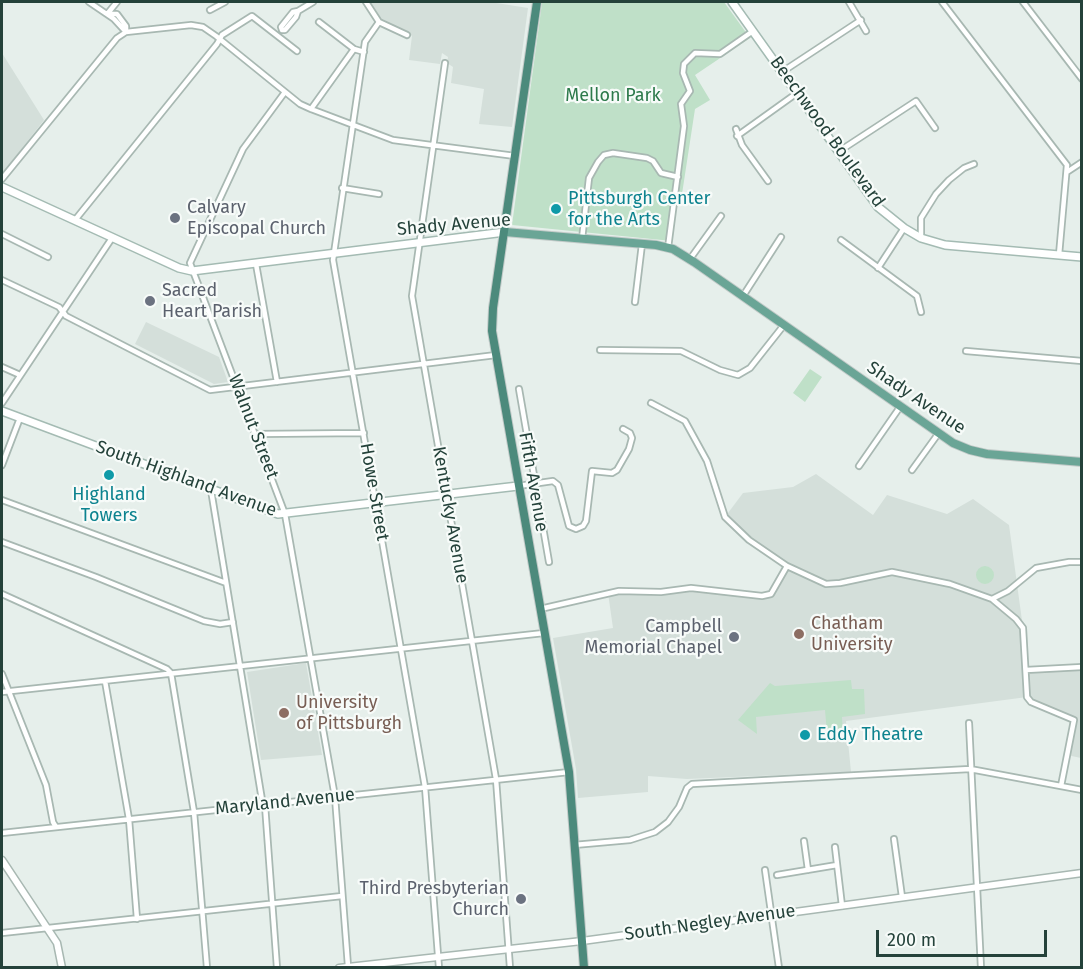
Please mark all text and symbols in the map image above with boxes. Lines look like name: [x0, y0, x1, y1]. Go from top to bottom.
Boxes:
street label: Beechwood Boulevard: [765, 52, 889, 212]
park label: Mellon Park: [565, 85, 661, 107]
place label: Pittsburgh Center for the Arts: [568, 188, 711, 230]
place label: Calvary Episcopal Church: [187, 197, 326, 240]
marker: Pittsburgh Center for the Arts: [549, 202, 563, 216]
street label: Shady Avenue: [396, 209, 512, 241]
marker: Calvary Episcopal Church: [168, 211, 182, 225]
place label: Sacred Heart Parish: [162, 280, 262, 322]
marker: Sacred Heart Parish: [143, 294, 157, 308]
street label: Shady Avenue: [863, 357, 969, 439]
street label: Walnut Street: [223, 372, 283, 482]
street label: Fifth Avenue: [514, 430, 552, 534]
street label: South Highland Avenue: [93, 436, 279, 522]
street label: Howe Street: [355, 441, 393, 543]
street label: Kentucky Avenue: [427, 445, 473, 585]
marker: Highland Towers: [102, 468, 116, 482]
place label: Highland Towers: [72, 484, 146, 526]
place label: Chatham University: [811, 613, 893, 656]
place label: Campbell Memorial Chapel: [585, 616, 722, 658]
marker: Chatham University: [792, 627, 806, 641]
marker: Campbell Memorial Chapel: [727, 630, 741, 644]
place label: University of Pittsburgh: [296, 692, 402, 734]
marker: University of Pittsburgh: [277, 706, 291, 720]
place label: Eddy Theatre: [817, 724, 923, 746]
marker: Eddy Theatre: [798, 728, 812, 742]
street label: Maryland Avenue: [214, 784, 356, 820]
place label: Third Presbyterian Church: [360, 878, 509, 920]
marker: Third Presbyterian Church: [514, 892, 528, 906]
street label: South Negley Avenue: [623, 900, 797, 946]
scale bar: [879, 918, 1050, 956]
text: 200 m: [887, 929, 936, 951]

